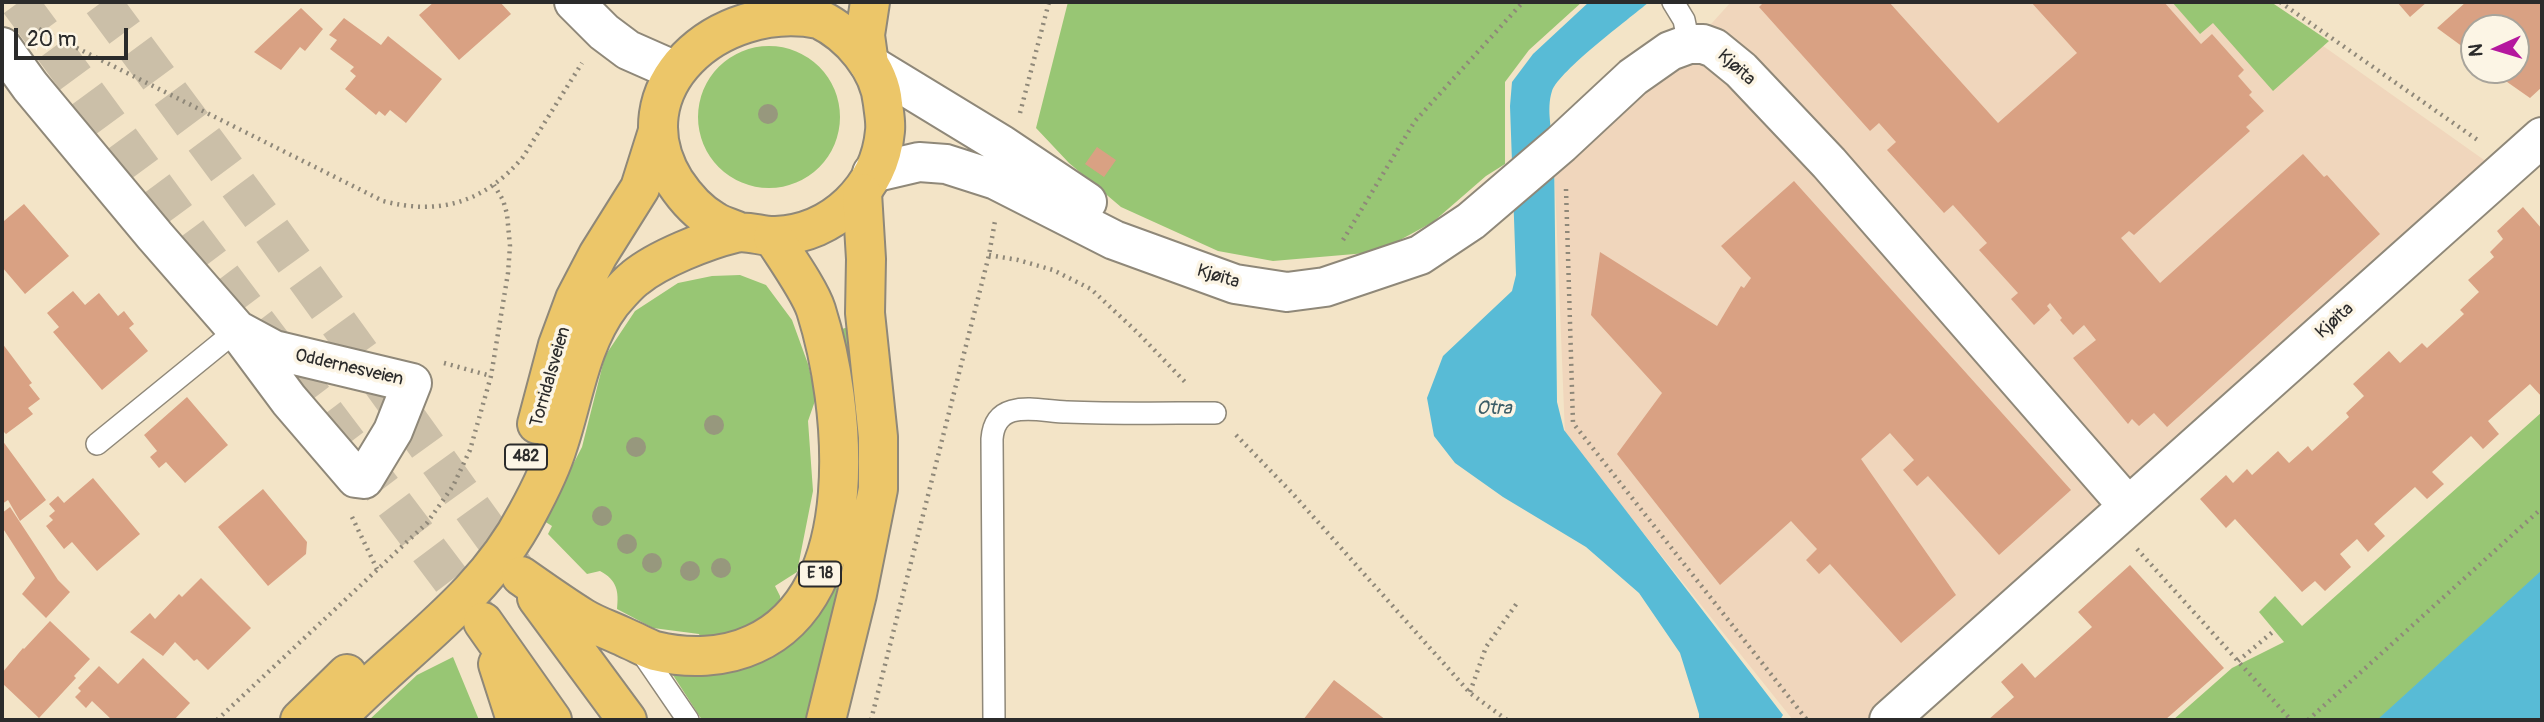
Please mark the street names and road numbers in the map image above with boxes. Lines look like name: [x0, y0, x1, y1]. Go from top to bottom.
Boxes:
street label: Kjøita: [1713, 45, 1759, 91]
street label: Kjøita: [1194, 260, 1242, 294]
street label: Kjøita: [2312, 298, 2358, 344]
street label: Torridalsveien: [526, 324, 576, 430]
street label: Oddernesveien: [293, 345, 405, 391]
road number: 482: [505, 445, 547, 470]
road number: E 18: [799, 562, 841, 586]

